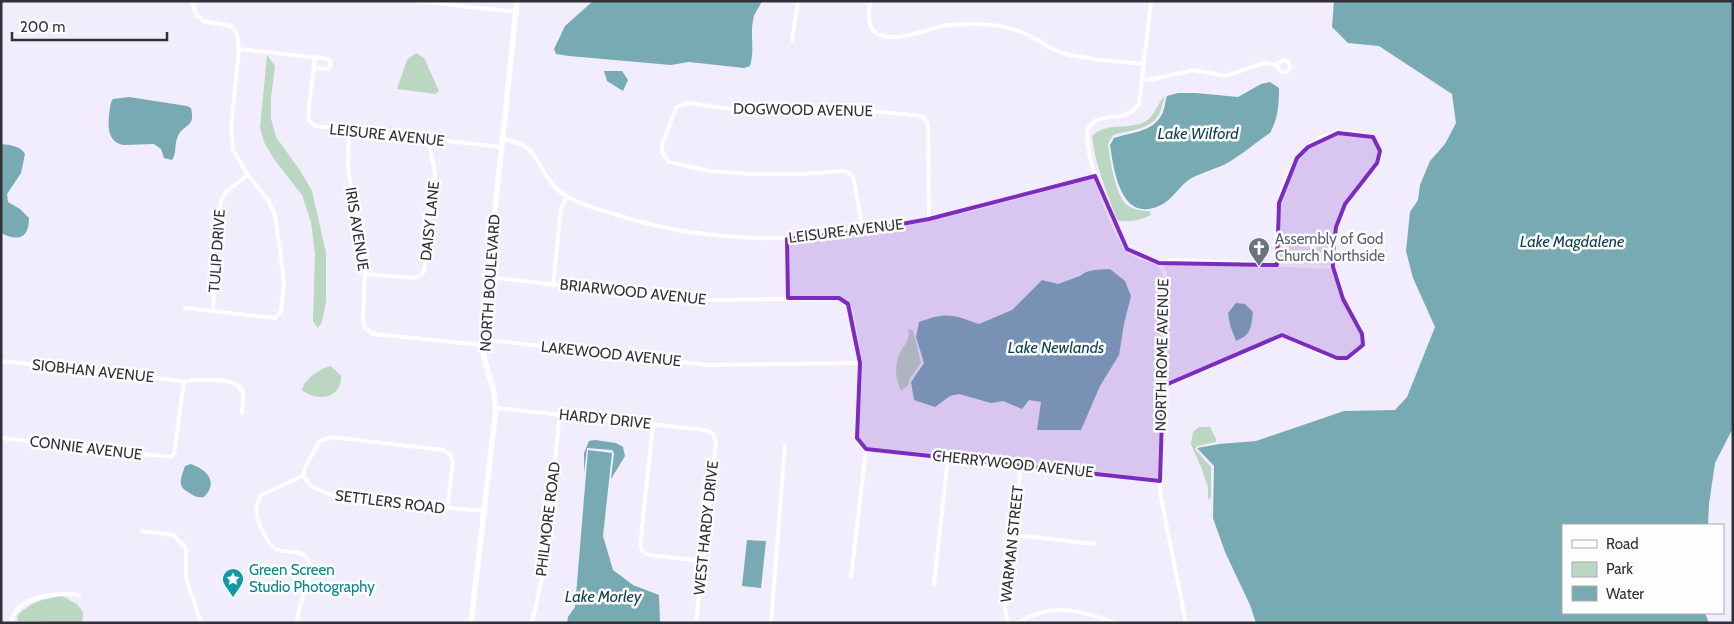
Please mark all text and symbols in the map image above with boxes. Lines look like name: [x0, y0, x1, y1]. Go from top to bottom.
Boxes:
scale bar: [12, 10, 168, 42]
text: 200 m: [20, 18, 65, 36]
street label: DOGWOOD AVENUE: [733, 100, 873, 120]
street label: LEISURE AVENUE: [329, 120, 445, 150]
water label: Lake Wilford: [1157, 124, 1239, 143]
street label: DAISY LANE: [417, 180, 443, 262]
street label: IRIS AVENUE: [341, 186, 373, 272]
street label: TULIP DRIVE: [205, 209, 229, 293]
street label: NORTH BOULEVARD: [476, 214, 504, 352]
street label: LEISURE AVENUE: [787, 215, 905, 247]
place label: Assembly of God Church Northside: [1275, 230, 1385, 265]
water label: Lake Magdalene: [1520, 232, 1624, 251]
church icon: Assembly of God Church Northside: [1247, 236, 1271, 267]
street label: BRIARWOOD AVENUE: [559, 275, 707, 309]
street label: NORTH ROME AVENUE: [1152, 278, 1172, 432]
street label: LAKEWOOD AVENUE: [540, 338, 682, 370]
water label: Lake Newlands: [1008, 338, 1104, 357]
street label: SIOBHAN AVENUE: [31, 356, 155, 386]
street label: HARDY DRIVE: [558, 405, 652, 433]
street label: CONNIE AVENUE: [29, 432, 143, 464]
street label: CHERRYWOOD AVENUE: [932, 447, 1094, 481]
street label: WEST HARDY DRIVE: [690, 460, 722, 596]
street label: PHILMORE ROAD: [532, 461, 564, 577]
street label: WARMAN STREET: [997, 485, 1027, 603]
street label: SETTLERS ROAD: [334, 486, 446, 518]
legend: [1562, 524, 1724, 614]
text: Road: [1606, 535, 1639, 553]
text: Park: [1606, 560, 1633, 578]
place label: Green Screen Studio Photography: [249, 561, 375, 596]
place icon: Green Screen Studio Photography: [221, 567, 245, 598]
text: Water: [1606, 585, 1644, 603]
water label: Lake Morley: [565, 587, 642, 606]

